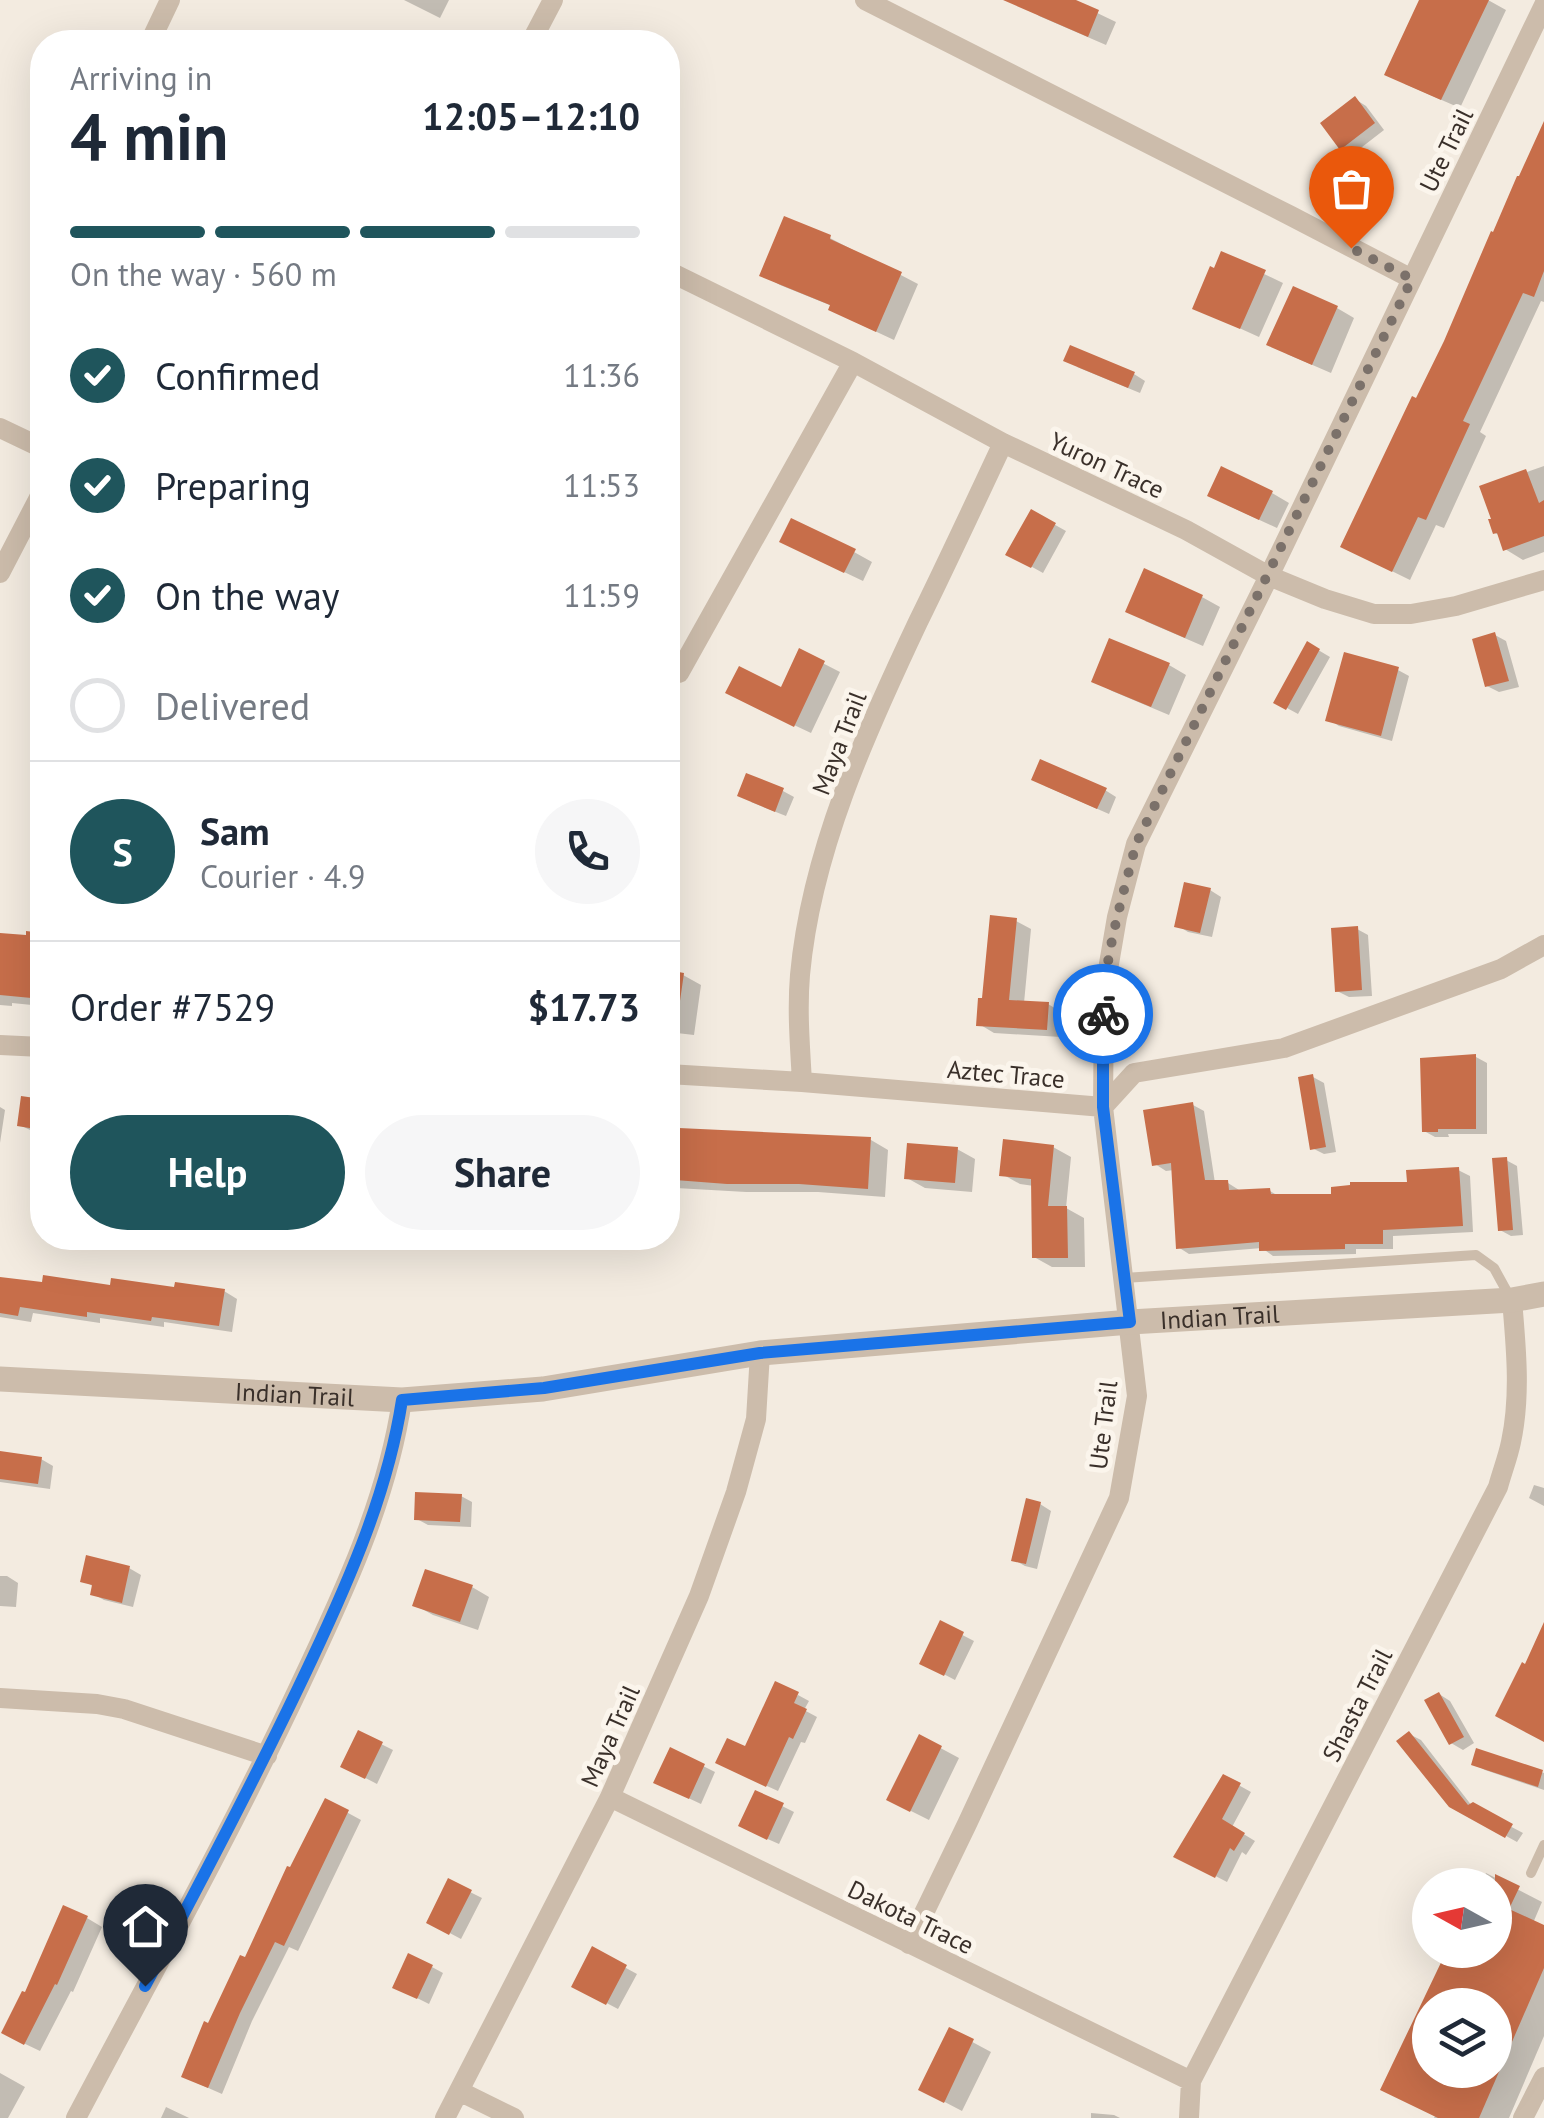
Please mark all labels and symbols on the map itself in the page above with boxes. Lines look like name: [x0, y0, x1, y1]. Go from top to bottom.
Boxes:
street label: Ute Trail: [1412, 102, 1480, 197]
pin: [1309, 146, 1394, 249]
street label: Yuron Trace: [1045, 425, 1169, 505]
street label: Maya Trail: [805, 686, 874, 799]
courier: [1053, 964, 1153, 1064]
street label: Aztec Trace: [946, 1053, 1066, 1095]
street label: Indian Trail: [1159, 1297, 1281, 1336]
street label: Indian Trail: [234, 1375, 356, 1414]
street label: Ute Trail: [1082, 1378, 1124, 1471]
street label: Shasta Trail: [1315, 1642, 1399, 1767]
street label: Maya Trail: [573, 1679, 647, 1792]
north arrow: [1412, 1868, 1512, 1968]
street label: Dakota Trace: [843, 1873, 979, 1961]
pin: [103, 1884, 188, 1987]

